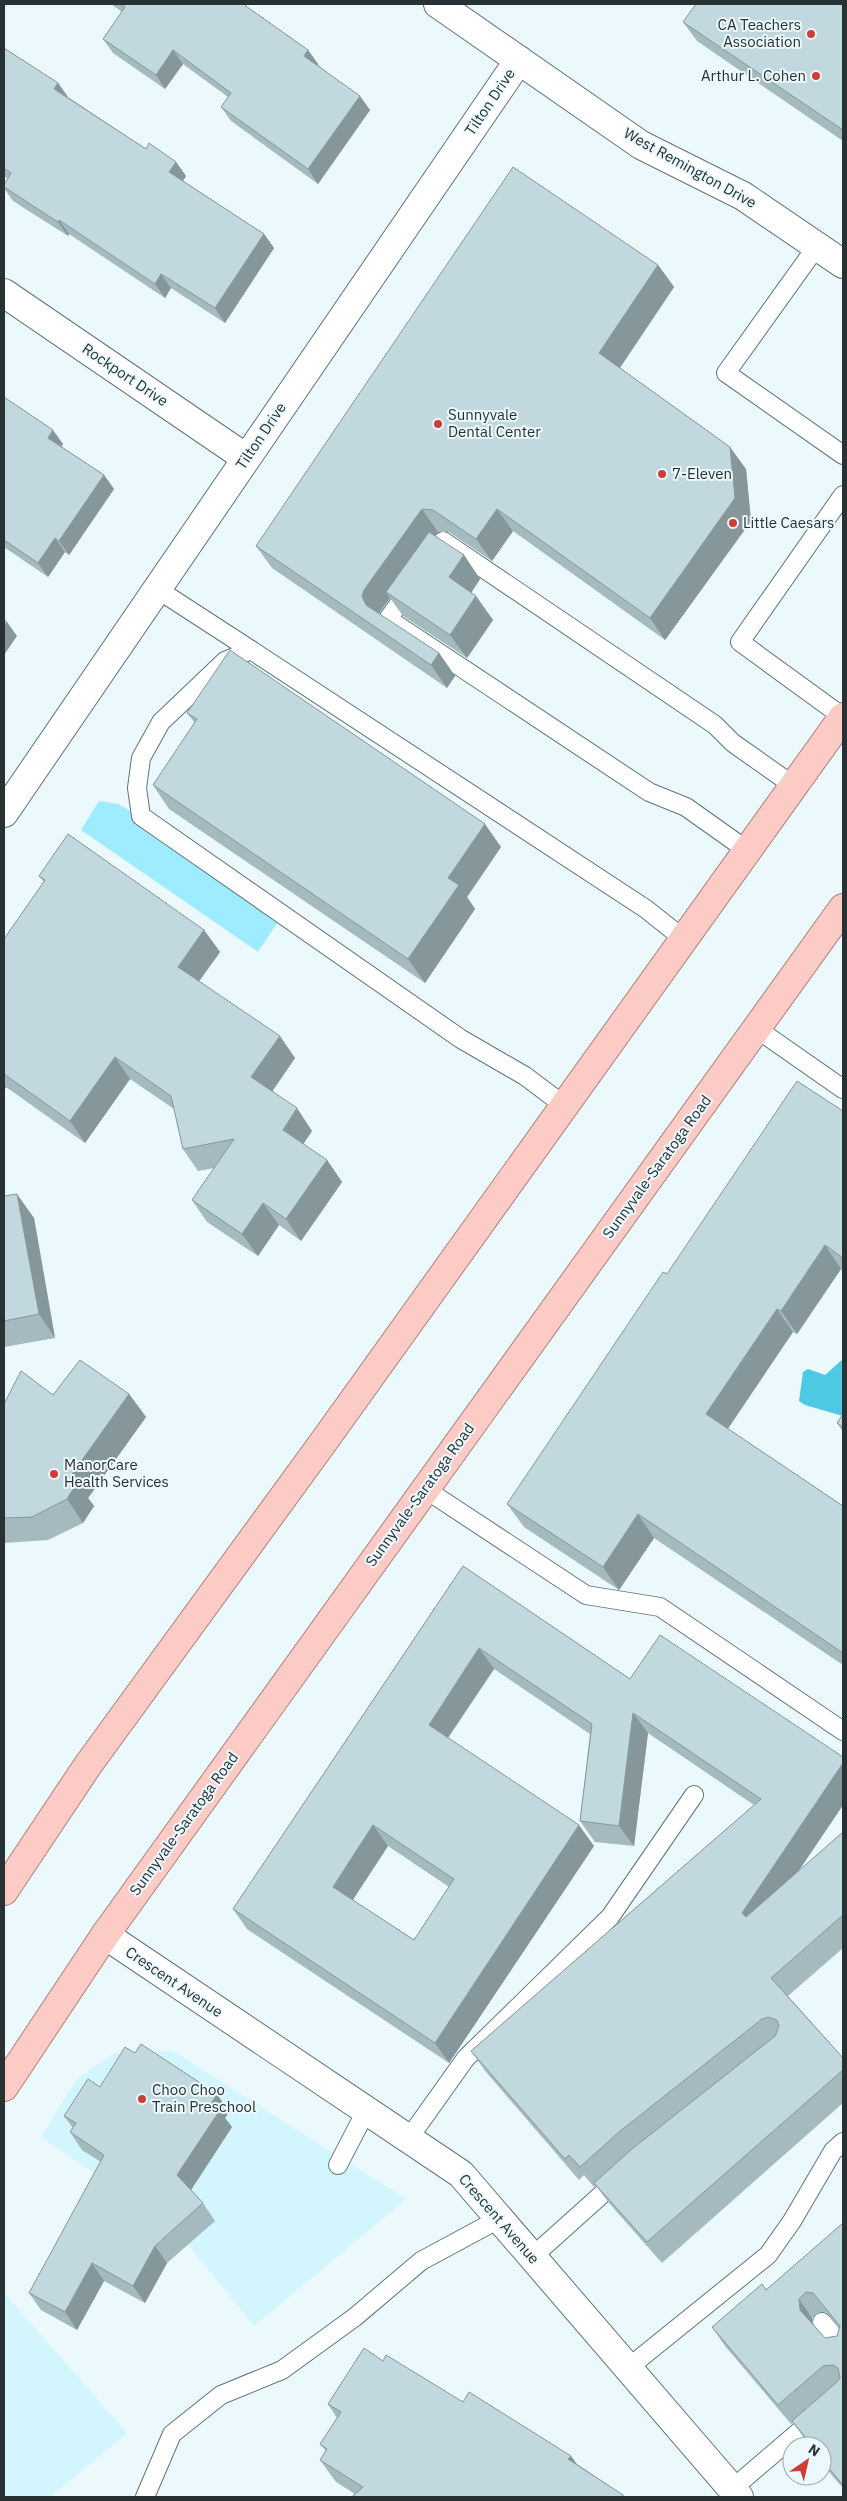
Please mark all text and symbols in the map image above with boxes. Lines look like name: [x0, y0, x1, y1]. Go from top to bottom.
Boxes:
place label: CA Teachers Association: [718, 15, 801, 51]
marker: CA Teachers Association: [805, 28, 817, 40]
street label: Tilton Drive: [460, 65, 519, 139]
place label: Arthur L. Cohen: [701, 66, 806, 85]
marker: Arthur L. Cohen: [810, 70, 822, 82]
street label: West Remington Drive: [621, 123, 760, 212]
street label: Rockport Drive: [79, 339, 172, 410]
street label: Tilton Drive: [231, 399, 290, 473]
place label: Sunnyvale Dental Center: [448, 405, 541, 441]
marker: Sunnyvale Dental Center: [432, 418, 444, 430]
place label: 7-Eleven: [672, 464, 732, 483]
marker: 7-Eleven: [656, 468, 668, 480]
place label: Little Caesars: [743, 513, 834, 532]
marker: Little Caesars: [727, 517, 739, 529]
street label: Sunnyvale-Saratoga Road: [598, 1091, 715, 1242]
street label: Sunnyvale-Saratoga Road: [361, 1419, 478, 1570]
place label: ManorCare Health Services: [64, 1455, 169, 1491]
marker: ManorCare Health Services: [48, 1468, 60, 1480]
street label: Sunnyvale-Saratoga Road: [125, 1748, 242, 1899]
street label: Crescent Avenue: [122, 1942, 227, 2021]
place label: Choo Choo Train Preschool: [152, 2080, 256, 2116]
marker: Choo Choo Train Preschool: [136, 2093, 148, 2105]
street label: Crescent Avenue: [455, 2170, 544, 2268]
north arrow: [782, 2436, 832, 2486]
text: N: [805, 2440, 824, 2461]

